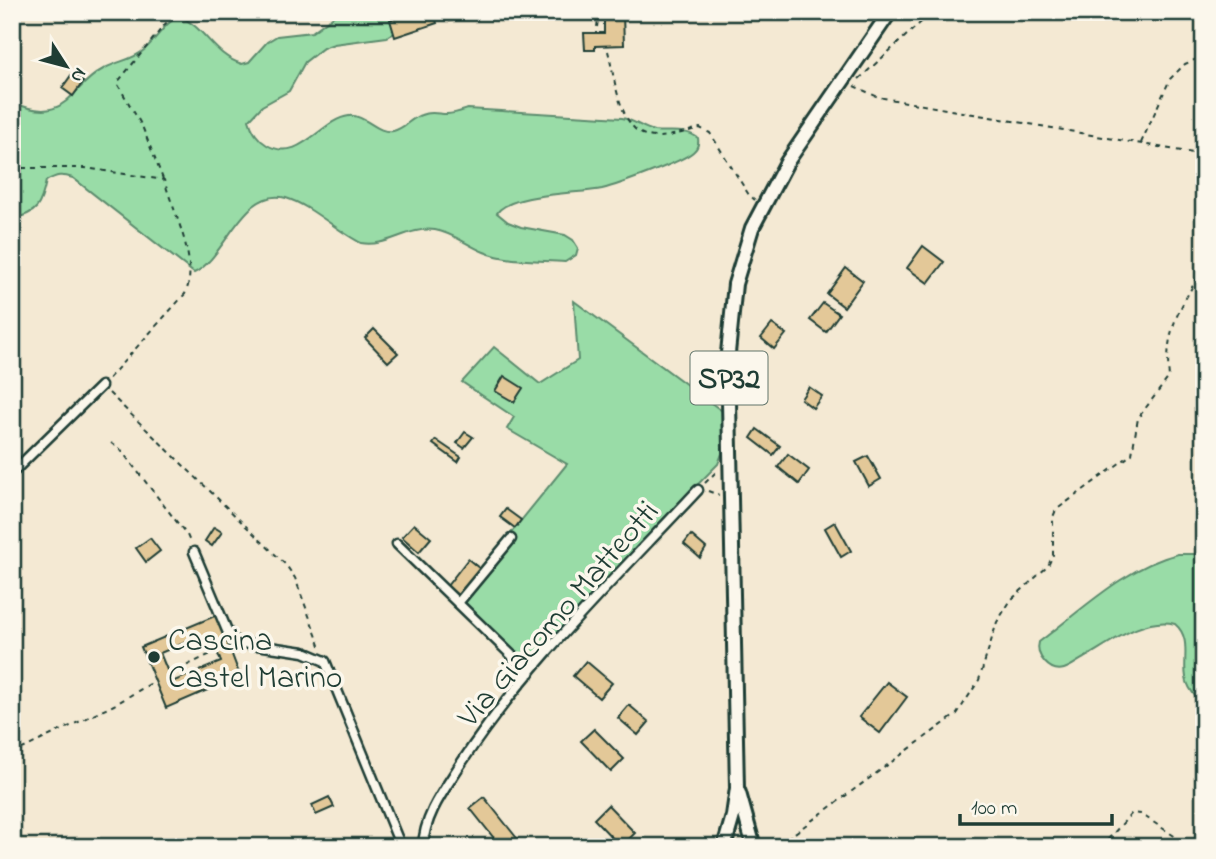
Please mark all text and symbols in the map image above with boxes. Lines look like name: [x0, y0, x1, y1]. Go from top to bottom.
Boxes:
north arrow: [32, 32, 102, 102]
text: N: [63, 61, 92, 88]
road number: SP32: [690, 352, 768, 404]
street label: Via Giacomo Matteotti: [447, 491, 672, 740]
place label: Cascina Castel Marino: [168, 619, 342, 703]
marker: Cascina Castel Marino: [146, 649, 162, 665]
scale bar: [960, 782, 1113, 826]
text: 100 m: [971, 794, 1017, 824]

